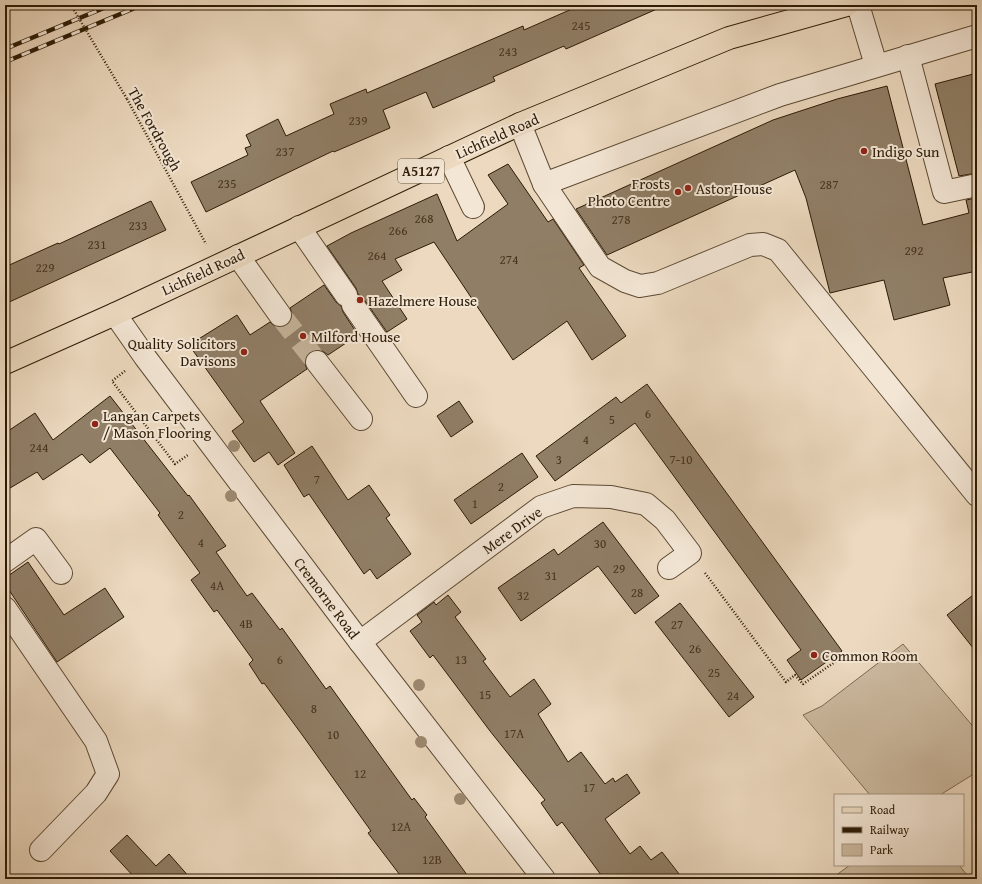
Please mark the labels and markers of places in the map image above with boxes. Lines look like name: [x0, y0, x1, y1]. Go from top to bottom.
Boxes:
place label: Indigo Sun: [872, 141, 940, 162]
marker: Indigo Sun: [859, 146, 869, 156]
place label: Frosts Photo Centre: [588, 173, 670, 211]
place label: Astor House: [696, 178, 772, 199]
marker: Astor House: [683, 183, 693, 193]
marker: Frosts Photo Centre: [673, 187, 683, 197]
place label: Hazelmere House: [368, 290, 477, 311]
marker: Hazelmere House: [355, 295, 365, 305]
place label: Milford House: [311, 326, 400, 347]
marker: Milford House: [298, 331, 308, 341]
place label: Quality Solicitors Davisons: [128, 333, 236, 371]
marker: Quality Solicitors Davisons: [239, 347, 249, 357]
place label: Langan Carpets / Mason Flooring: [103, 405, 212, 443]
marker: Langan Carpets / Mason Flooring: [90, 419, 100, 429]
place label: Common Room: [822, 645, 919, 666]
marker: Common Room: [809, 650, 819, 660]

